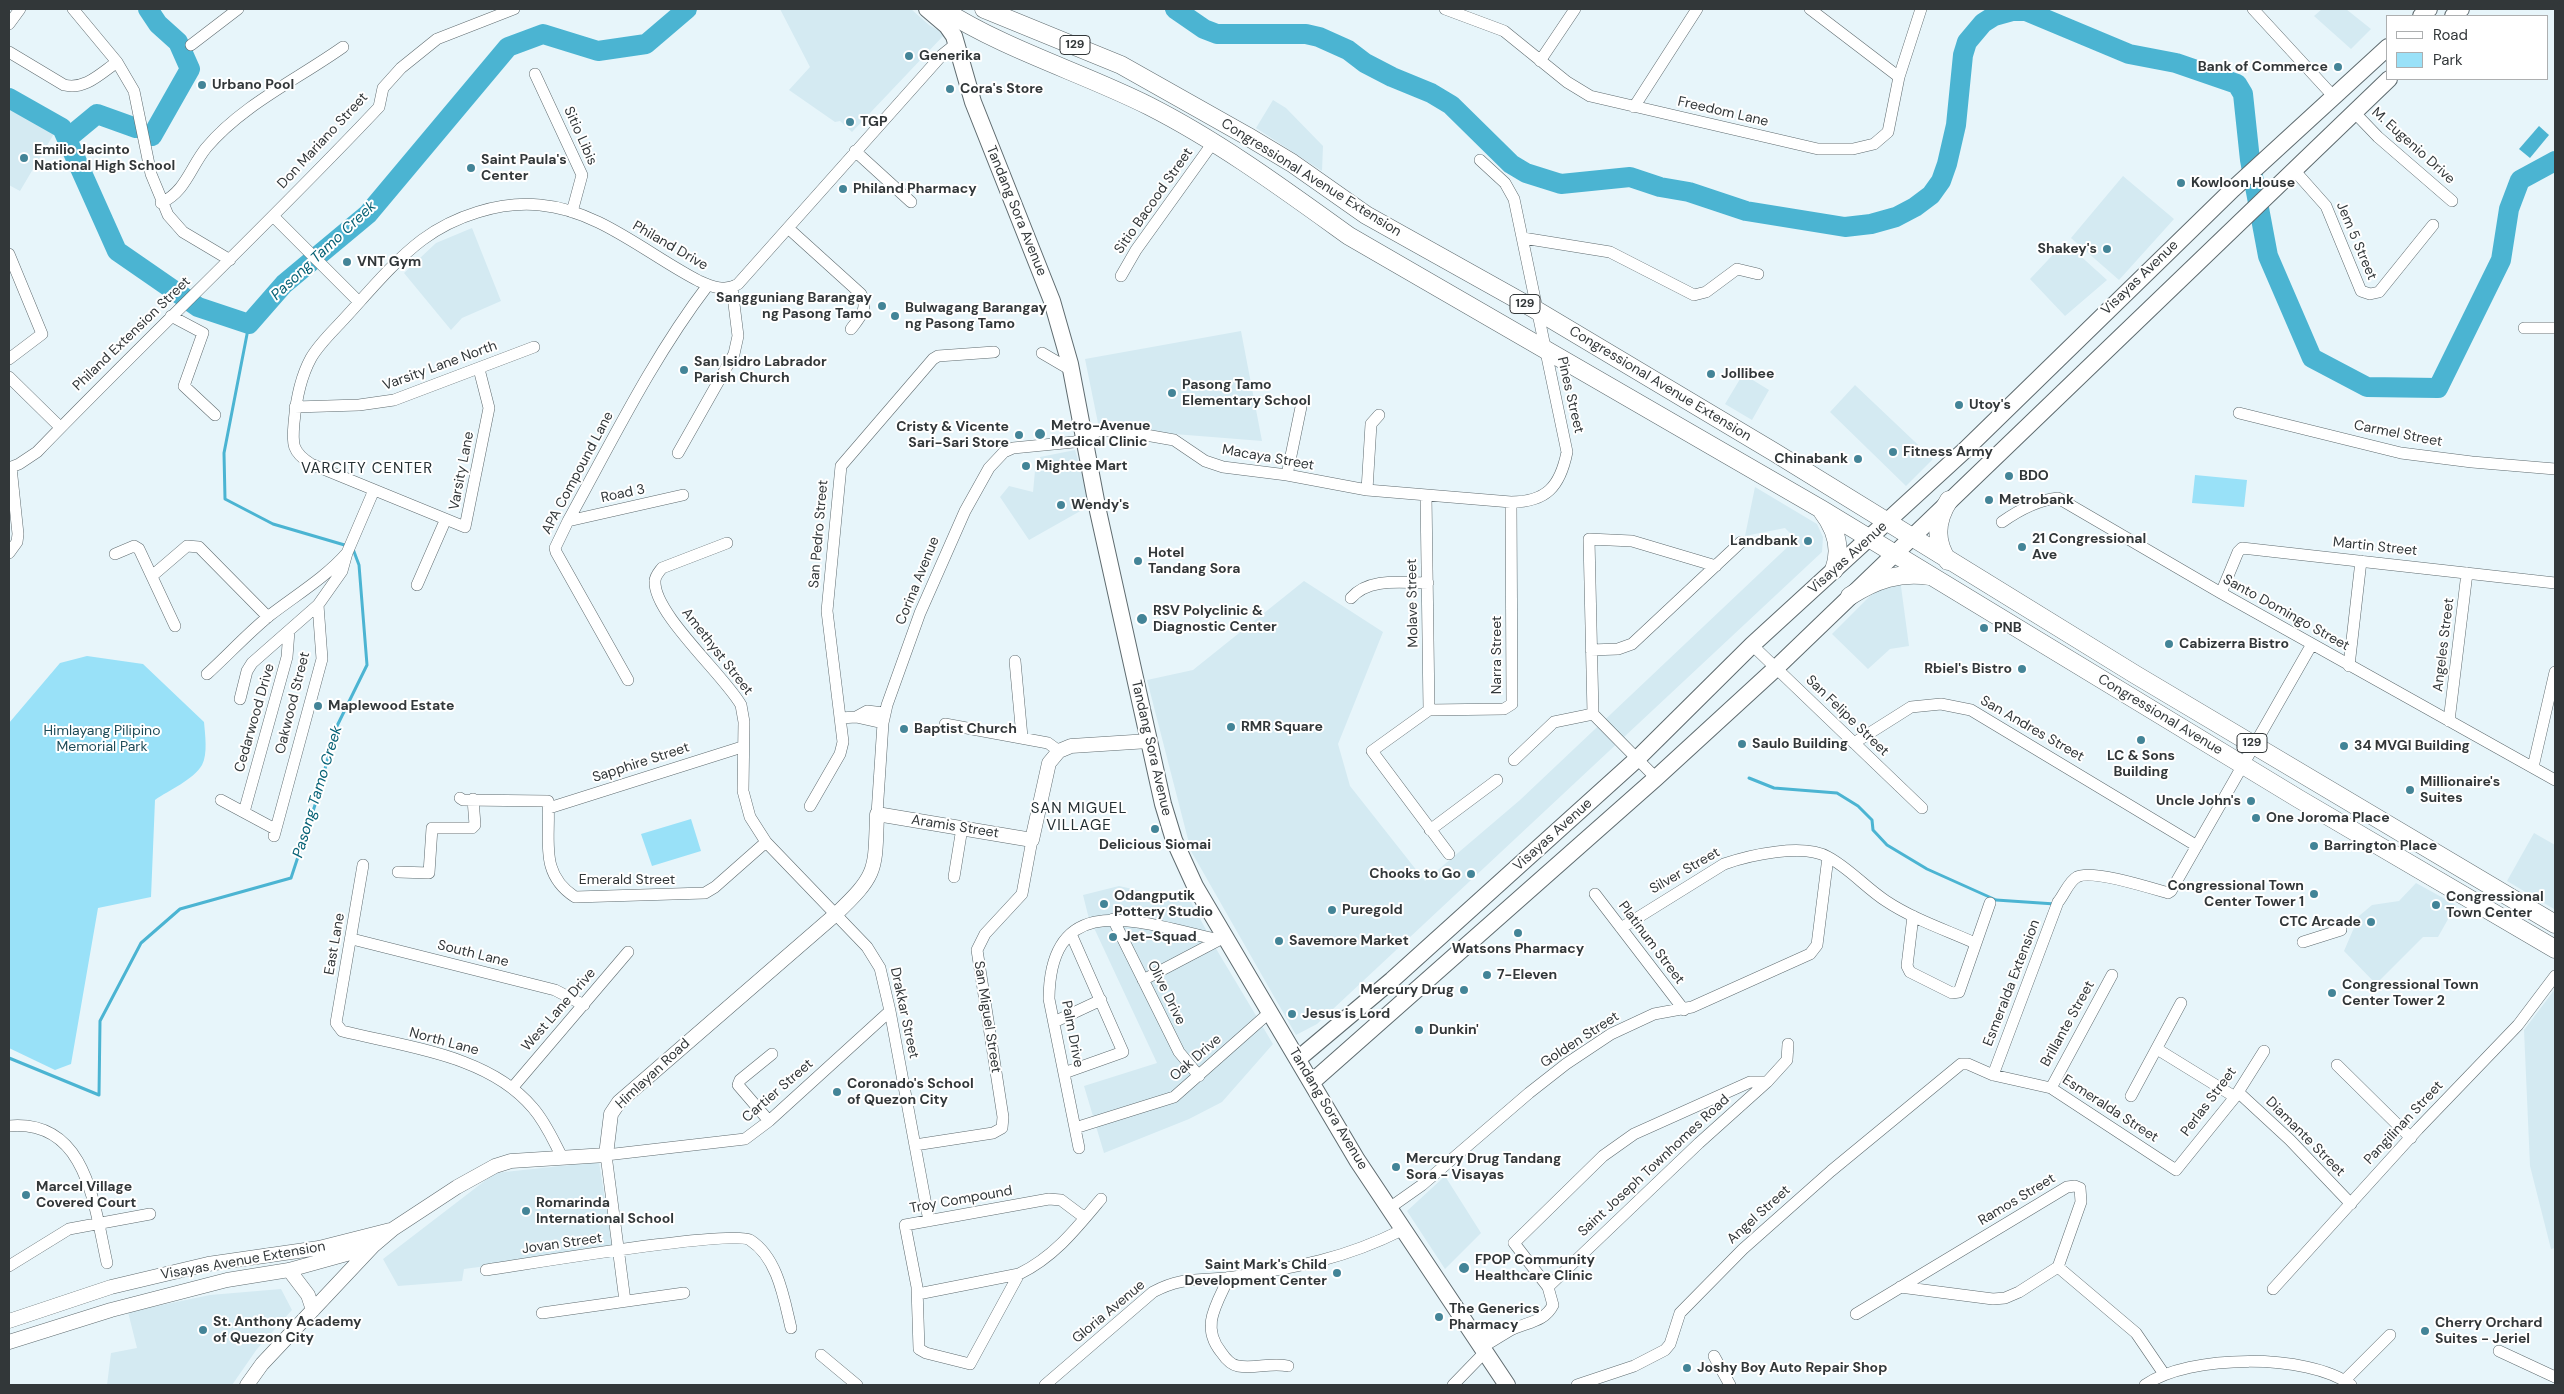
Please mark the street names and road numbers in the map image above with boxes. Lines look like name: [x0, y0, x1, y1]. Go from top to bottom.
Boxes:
road number: 129: [1060, 36, 1090, 54]
street label: Don Mariano Street: [274, 90, 372, 192]
street label: Freedom Lane: [1676, 93, 1770, 131]
street label: Sitio Libis: [560, 104, 600, 168]
street label: M. Eugenio Drive: [2368, 104, 2458, 188]
street label: Congressional Avenue Extension: [1218, 115, 1404, 241]
street label: Tandang Sora Avenue: [982, 143, 1050, 279]
street label: Sitio Bacood Street: [1111, 145, 1197, 257]
street label: Jem 5 Street: [2332, 199, 2380, 283]
street label: Philand Drive: [629, 218, 711, 274]
street label: Visayas Avenue: [2098, 237, 2182, 319]
street label: Philand Extension Street: [70, 273, 194, 395]
road number: 129: [1510, 294, 1540, 314]
street label: Congressional Avenue Extension: [1566, 323, 1754, 445]
street label: Varsity Lane North: [381, 338, 499, 394]
street label: Pines Street: [1553, 355, 1587, 435]
street label: APA Compound Lane: [539, 409, 617, 537]
street label: Carmel Street: [2352, 417, 2444, 451]
street label: Varsity Lane: [446, 430, 478, 512]
street label: Macaya Street: [1221, 442, 1315, 474]
street label: San Pedro Street: [806, 479, 832, 589]
street label: Road 3: [599, 481, 647, 507]
street label: Visayas Avenue: [1805, 518, 1891, 598]
street label: Corina Avenue: [893, 534, 943, 628]
street label: Martin Street: [2332, 534, 2418, 560]
street label: Molave Street: [1404, 558, 1422, 648]
street label: Santo Domingo Street: [2220, 571, 2352, 655]
street label: Angeles Street: [2430, 597, 2458, 693]
street label: Amethyst Street: [678, 605, 756, 699]
street label: Narra Street: [1489, 616, 1505, 694]
street label: Oakwood Street: [272, 650, 314, 756]
street label: Cedarwood Drive: [231, 662, 279, 774]
street label: Congressional Avenue: [2094, 671, 2226, 759]
street label: San Felipe Street: [1802, 672, 1892, 760]
street label: Tandang Sora Avenue: [1127, 678, 1175, 818]
street label: San Andres Street: [1977, 693, 2087, 765]
road number: 129: [2237, 734, 2267, 752]
street label: Sapphire Street: [590, 739, 692, 787]
street label: Visayas Avenue: [1510, 795, 1596, 875]
street label: Aramis Street: [910, 812, 1000, 842]
street label: Silver Street: [1647, 844, 1723, 898]
street label: Emerald Street: [579, 872, 675, 888]
street label: Platinum Street: [1614, 898, 1688, 988]
street label: East Lane: [321, 912, 349, 976]
street label: Esmeralda Extension: [1980, 917, 2044, 1049]
street label: South Lane: [436, 937, 510, 971]
street label: Olive Drive: [1143, 958, 1189, 1028]
street label: San Miguel Street: [970, 960, 1004, 1074]
street label: West Lane Drive: [518, 965, 600, 1055]
street label: Drakkar Street: [886, 966, 922, 1060]
street label: Brillante Street: [2037, 978, 2099, 1070]
street label: Palm Drive: [1057, 999, 1087, 1069]
street label: Golden Street: [1538, 1008, 1622, 1072]
street label: North Lane: [407, 1025, 481, 1059]
street label: Oak Drive: [1167, 1031, 1225, 1085]
street label: Himlayan Road: [612, 1035, 694, 1113]
street label: Tandang Sora Avenue: [1285, 1045, 1371, 1173]
street label: Cartier Street: [739, 1056, 817, 1126]
street label: Perlas Street: [2178, 1064, 2240, 1140]
street label: Esmeralda Street: [2059, 1072, 2161, 1146]
street label: Pangilinan Street: [2361, 1078, 2447, 1168]
street label: Saint Joseph Townhomes Road: [1575, 1091, 1733, 1241]
street label: Diamante Street: [2262, 1094, 2348, 1180]
street label: Ramos Street: [1975, 1170, 2059, 1230]
street label: Angel Street: [1724, 1182, 1794, 1248]
street label: Troy Compound: [908, 1183, 1014, 1217]
street label: Jovan Street: [521, 1230, 603, 1258]
street label: Visayas Avenue Extension: [159, 1238, 327, 1284]
street label: Gloria Avenue: [1069, 1277, 1149, 1347]

